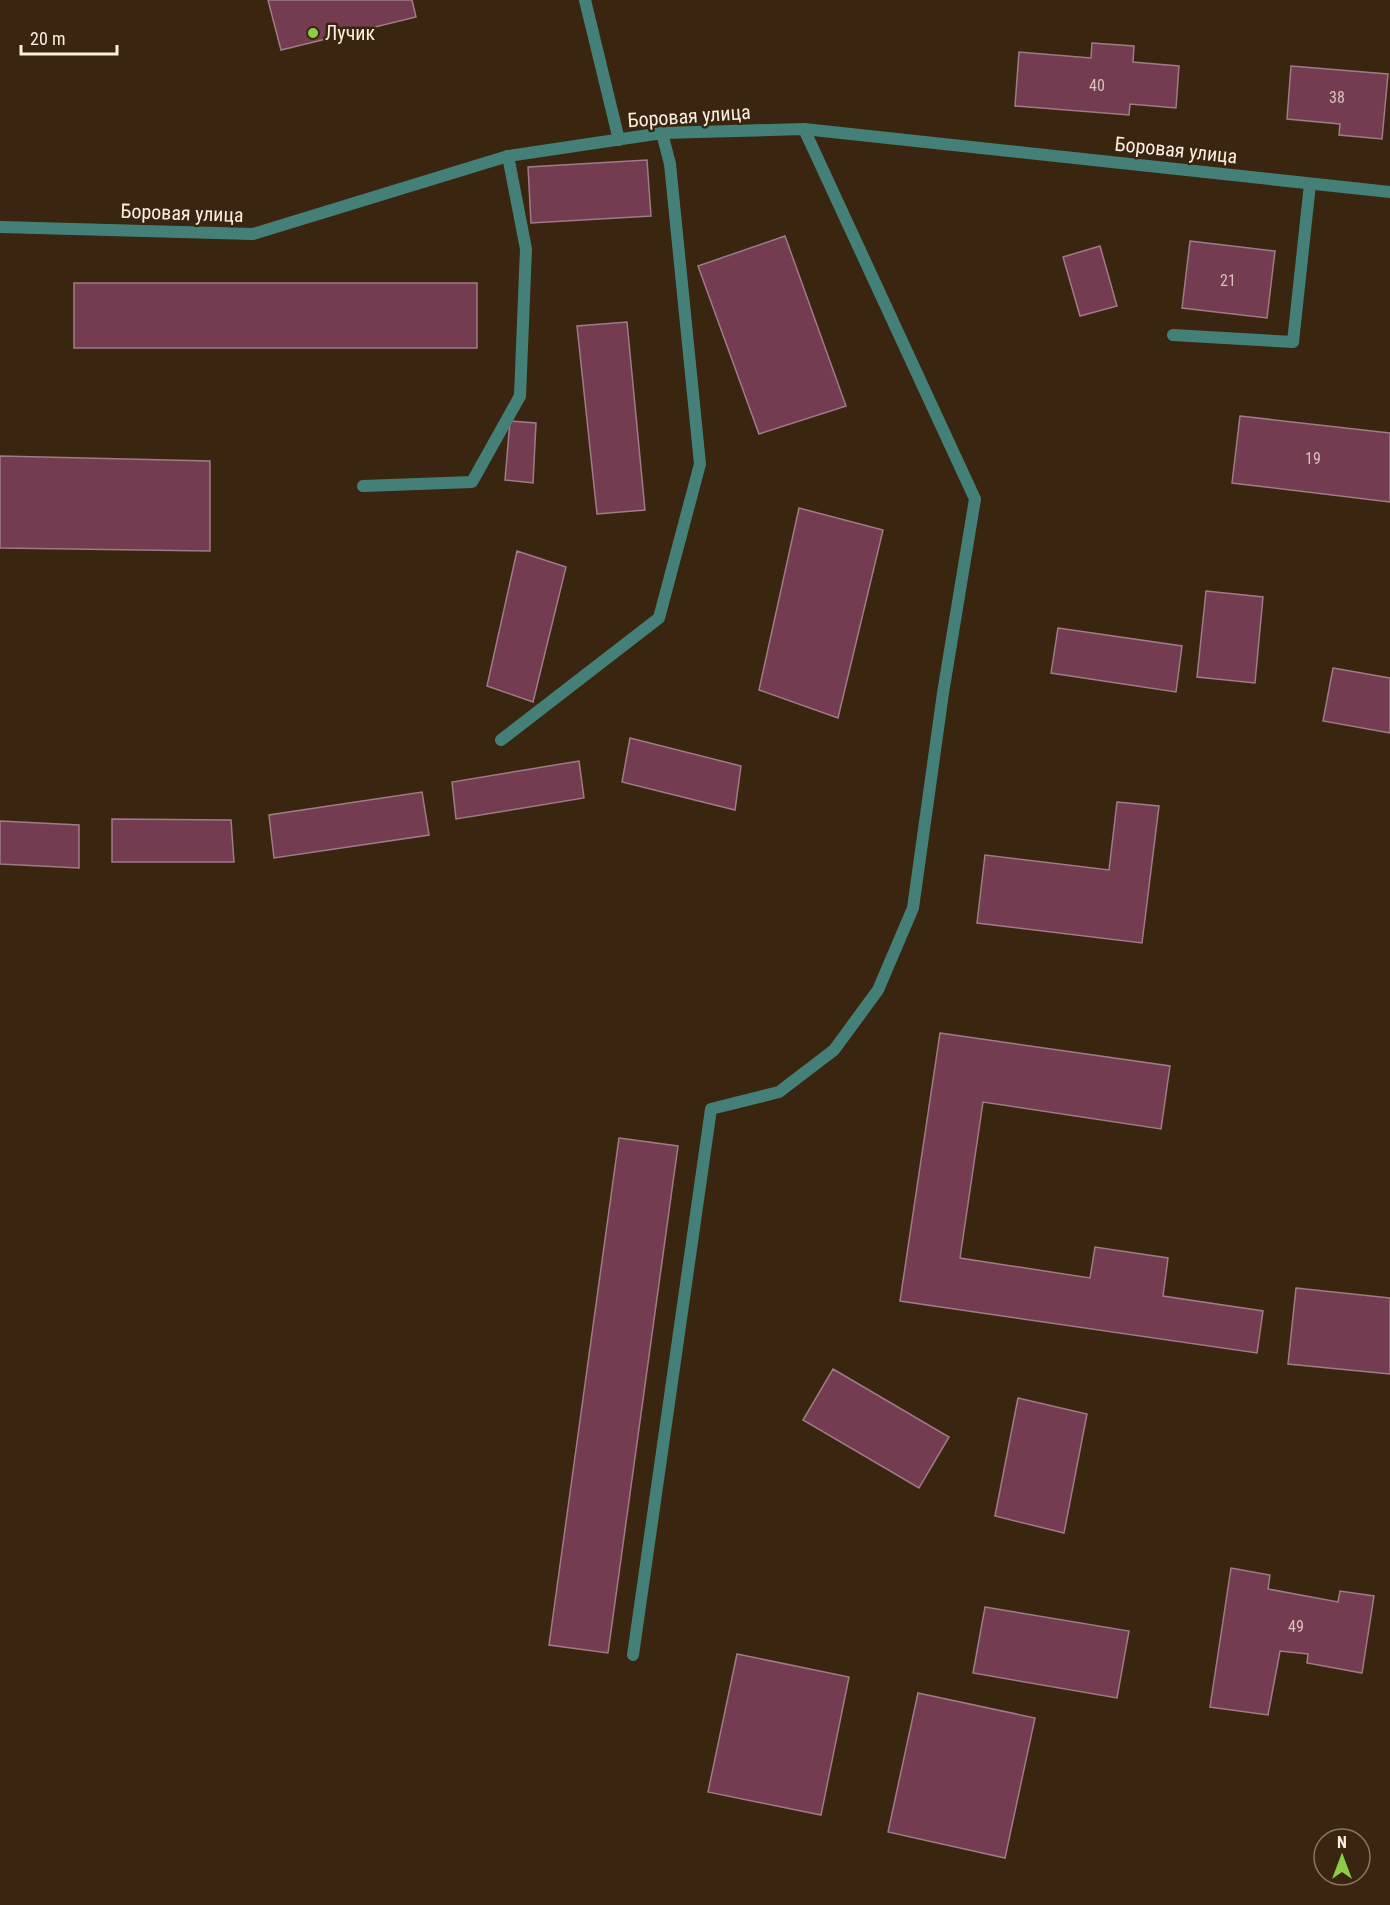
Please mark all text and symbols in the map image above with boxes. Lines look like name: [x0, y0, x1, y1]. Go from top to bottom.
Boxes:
scale bar: [21, 18, 117, 56]
place label: Лучик: [325, 21, 375, 45]
marker: Лучик: [306, 26, 320, 40]
text: 20 m: [30, 28, 65, 49]
house number: 40: [1089, 76, 1105, 95]
house number: 38: [1329, 88, 1345, 107]
street label: Боровая улица: [627, 100, 751, 132]
street label: Боровая улица: [1113, 132, 1239, 168]
street label: Боровая улица: [120, 199, 244, 227]
house number: 21: [1220, 271, 1236, 290]
house number: 19: [1305, 449, 1321, 468]
house number: 49: [1288, 1617, 1304, 1636]
north arrow: [1312, 1827, 1372, 1887]
text: N: [1337, 1833, 1347, 1852]

